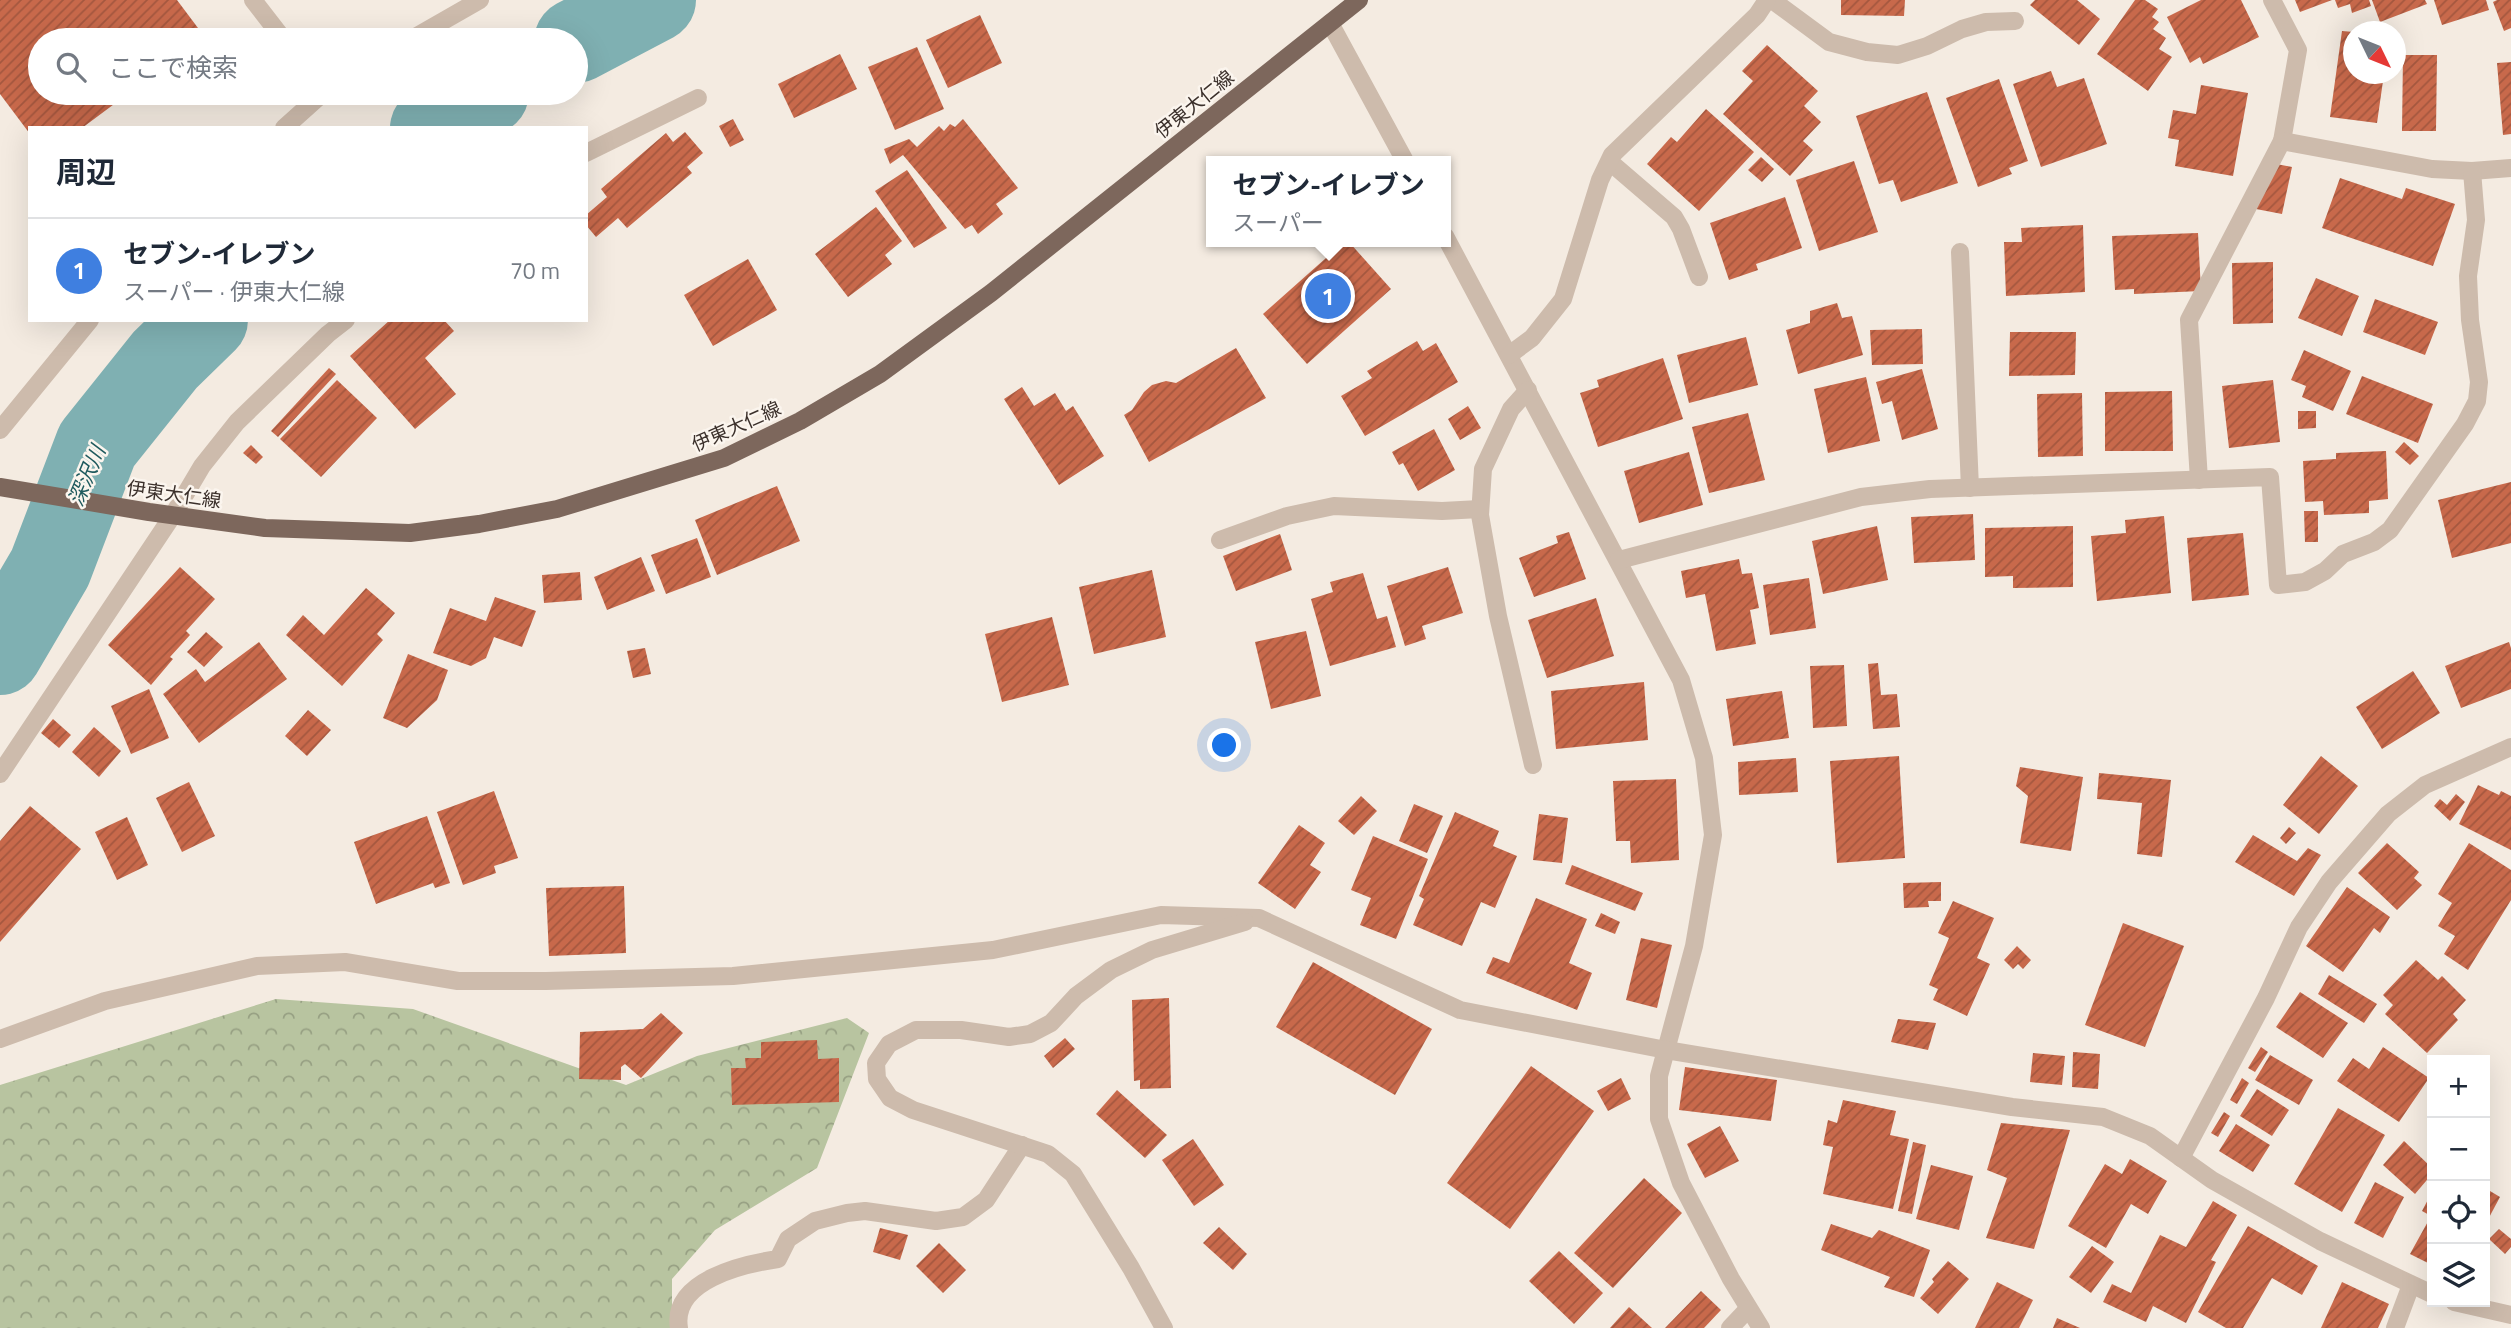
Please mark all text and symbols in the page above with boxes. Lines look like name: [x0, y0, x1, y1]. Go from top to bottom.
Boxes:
north arrow: [2343, 21, 2406, 84]
search box: [28, 28, 588, 105]
icon: search: [52, 48, 90, 86]
text: ここで検索: [108, 48, 238, 87]
street label: 伊東大仁線: [1148, 62, 1240, 145]
text: 周辺: [56, 149, 116, 195]
popup: [1206, 156, 1451, 247]
text: セブン-イレブン: [1232, 165, 1425, 204]
text: スーパー: [1232, 205, 1324, 240]
text: セブン-イレブン: [123, 234, 316, 273]
text: 1: [73, 253, 85, 288]
text: 70 m: [510, 253, 560, 288]
pin: 1: [1305, 270, 1351, 322]
text: スーパー · 伊東大仁線: [123, 274, 345, 309]
street label: 伊東大仁線: [686, 393, 785, 458]
water label: 深沢川: [59, 439, 114, 511]
street label: 伊東大仁線: [125, 473, 223, 514]
your location: [1207, 728, 1241, 762]
map controls: [2427, 1055, 2490, 1307]
button: +: [2427, 1055, 2490, 1118]
button: −: [2427, 1118, 2490, 1181]
button: locate: [2427, 1181, 2490, 1244]
button: layers: [2427, 1244, 2490, 1307]

